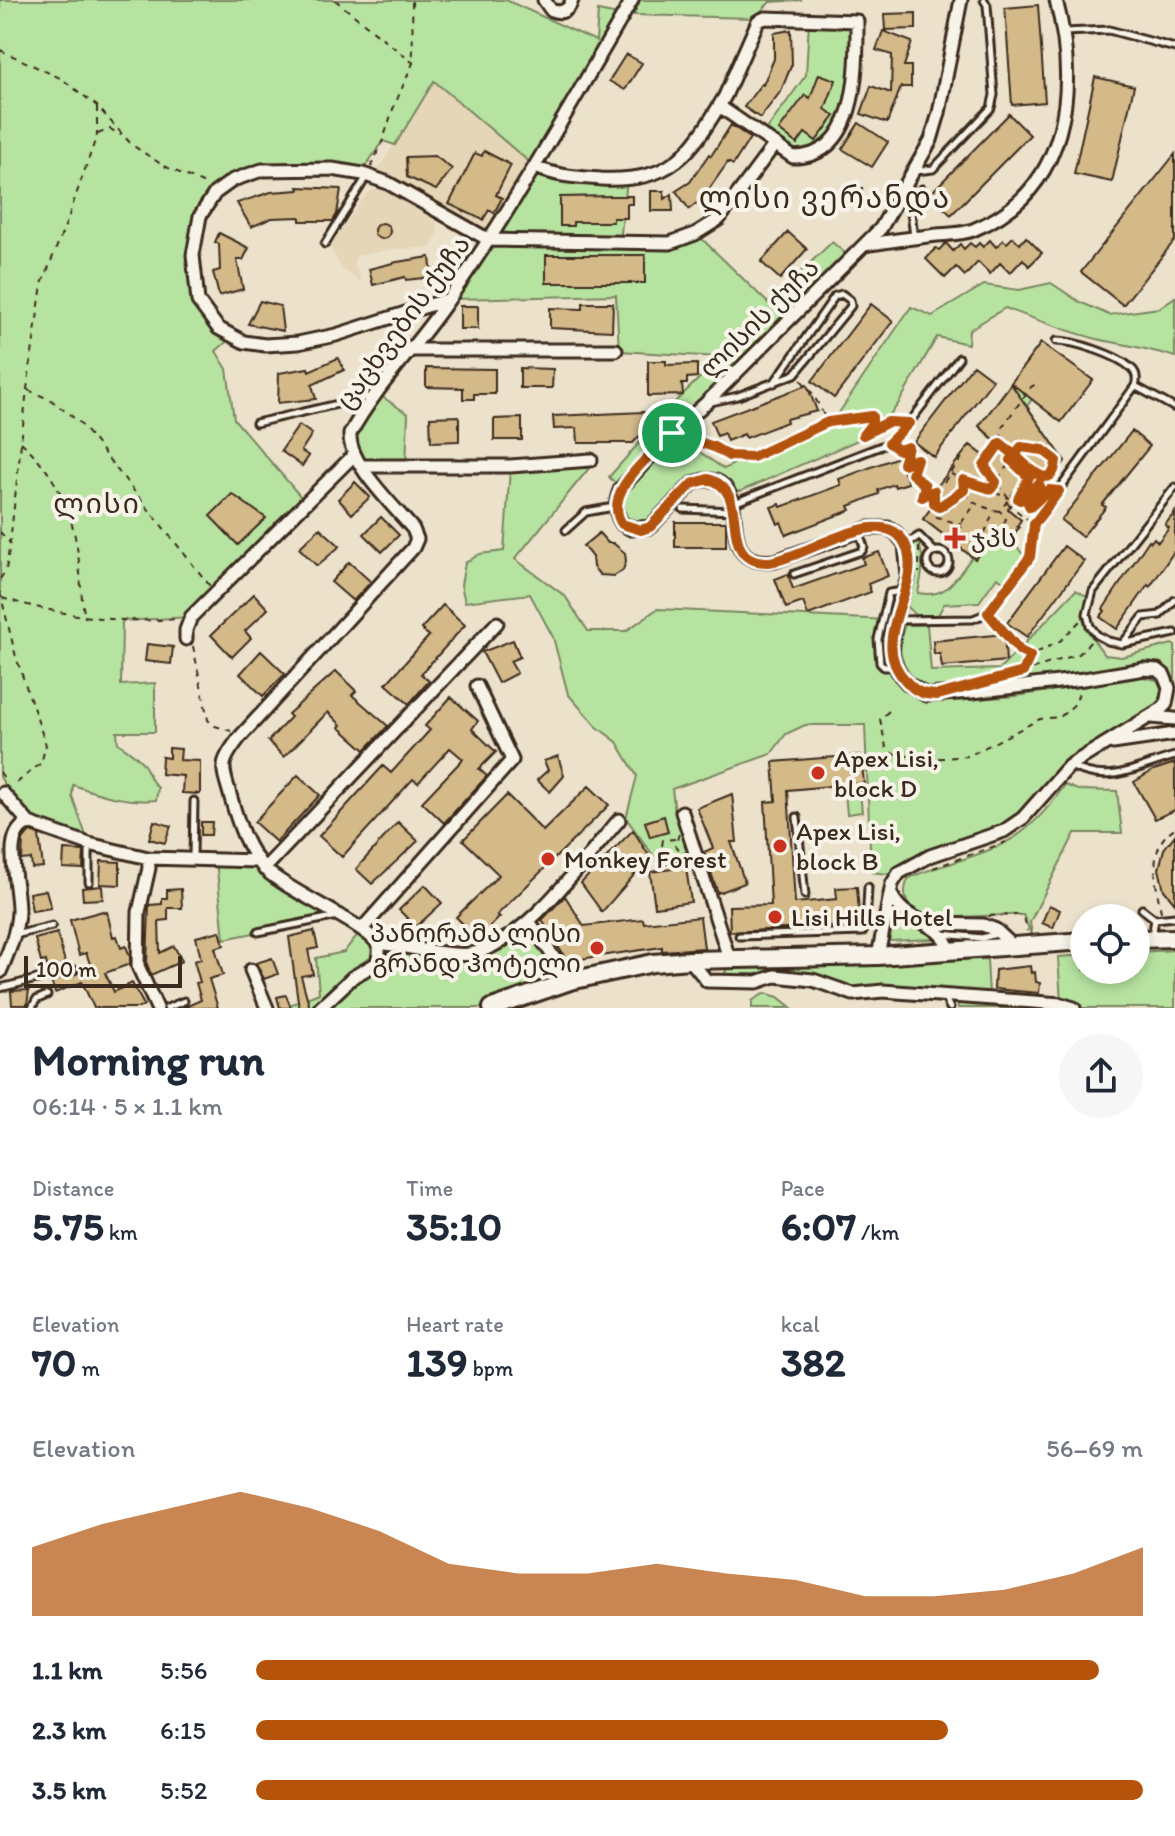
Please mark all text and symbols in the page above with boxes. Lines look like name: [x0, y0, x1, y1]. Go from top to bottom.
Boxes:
district label: ლისი ვერანდა: [699, 179, 951, 216]
street label: ცაცხვების ქუჩა: [329, 229, 477, 415]
street label: ლისის ქუჩა: [692, 251, 826, 385]
pin: [638, 399, 706, 467]
icon: arrive: [650, 411, 694, 455]
district label: ლისი: [53, 486, 141, 520]
place label: ჯპს: [971, 522, 1016, 554]
marker: ჯპს: [946, 529, 964, 547]
place label: Apex Lisi, block D: [834, 742, 939, 804]
marker: Apex Lisi, block D: [809, 764, 827, 782]
place label: Apex Lisi, block B: [796, 815, 901, 877]
marker: Apex Lisi, block B: [771, 837, 789, 855]
place label: Monkey Forest: [564, 843, 727, 875]
marker: Monkey Forest: [539, 850, 557, 868]
place label: Lisi Hills Hotel: [791, 901, 952, 933]
map controls: [1070, 904, 1150, 984]
button: locate: [1070, 904, 1150, 984]
marker: Lisi Hills Hotel: [766, 908, 784, 926]
place label: პანორამა ლისი გრანდ ჰოტელი: [370, 917, 581, 979]
marker: პანორამა ლისი გრანდ ჰოტელი: [588, 939, 606, 957]
scale bar: [24, 952, 182, 988]
text: 100 m: [36, 956, 97, 983]
text: Morning run: [32, 1033, 265, 1086]
button: share: [1059, 1034, 1143, 1118]
text: 06:14 · 5 × 1.1 km: [32, 1090, 223, 1122]
text: Distance: [32, 1175, 114, 1202]
text: Time: [406, 1175, 453, 1202]
text: Pace: [781, 1175, 825, 1202]
text: 5.75: [32, 1202, 104, 1250]
text: 35:10: [406, 1202, 502, 1250]
text: 6:07: [781, 1202, 856, 1250]
text: km: [104, 1219, 138, 1246]
text: /km: [856, 1219, 899, 1246]
text: Elevation: [32, 1311, 119, 1338]
text: Heart rate: [406, 1311, 504, 1338]
text: kcal: [781, 1311, 820, 1338]
text: 70: [32, 1338, 76, 1386]
text: 139: [406, 1338, 468, 1386]
text: 382: [781, 1338, 845, 1386]
text: m: [76, 1355, 100, 1382]
text: bpm: [468, 1355, 513, 1382]
text: Elevation: [32, 1432, 135, 1464]
text: 56–69 m: [1046, 1432, 1143, 1464]
text: 1.1 km: [32, 1654, 103, 1686]
text: 5:56: [160, 1654, 207, 1686]
text: 2.3 km: [32, 1714, 106, 1746]
text: 6:15: [160, 1714, 206, 1746]
text: 3.5 km: [32, 1774, 106, 1806]
text: 5:52: [160, 1774, 207, 1806]

